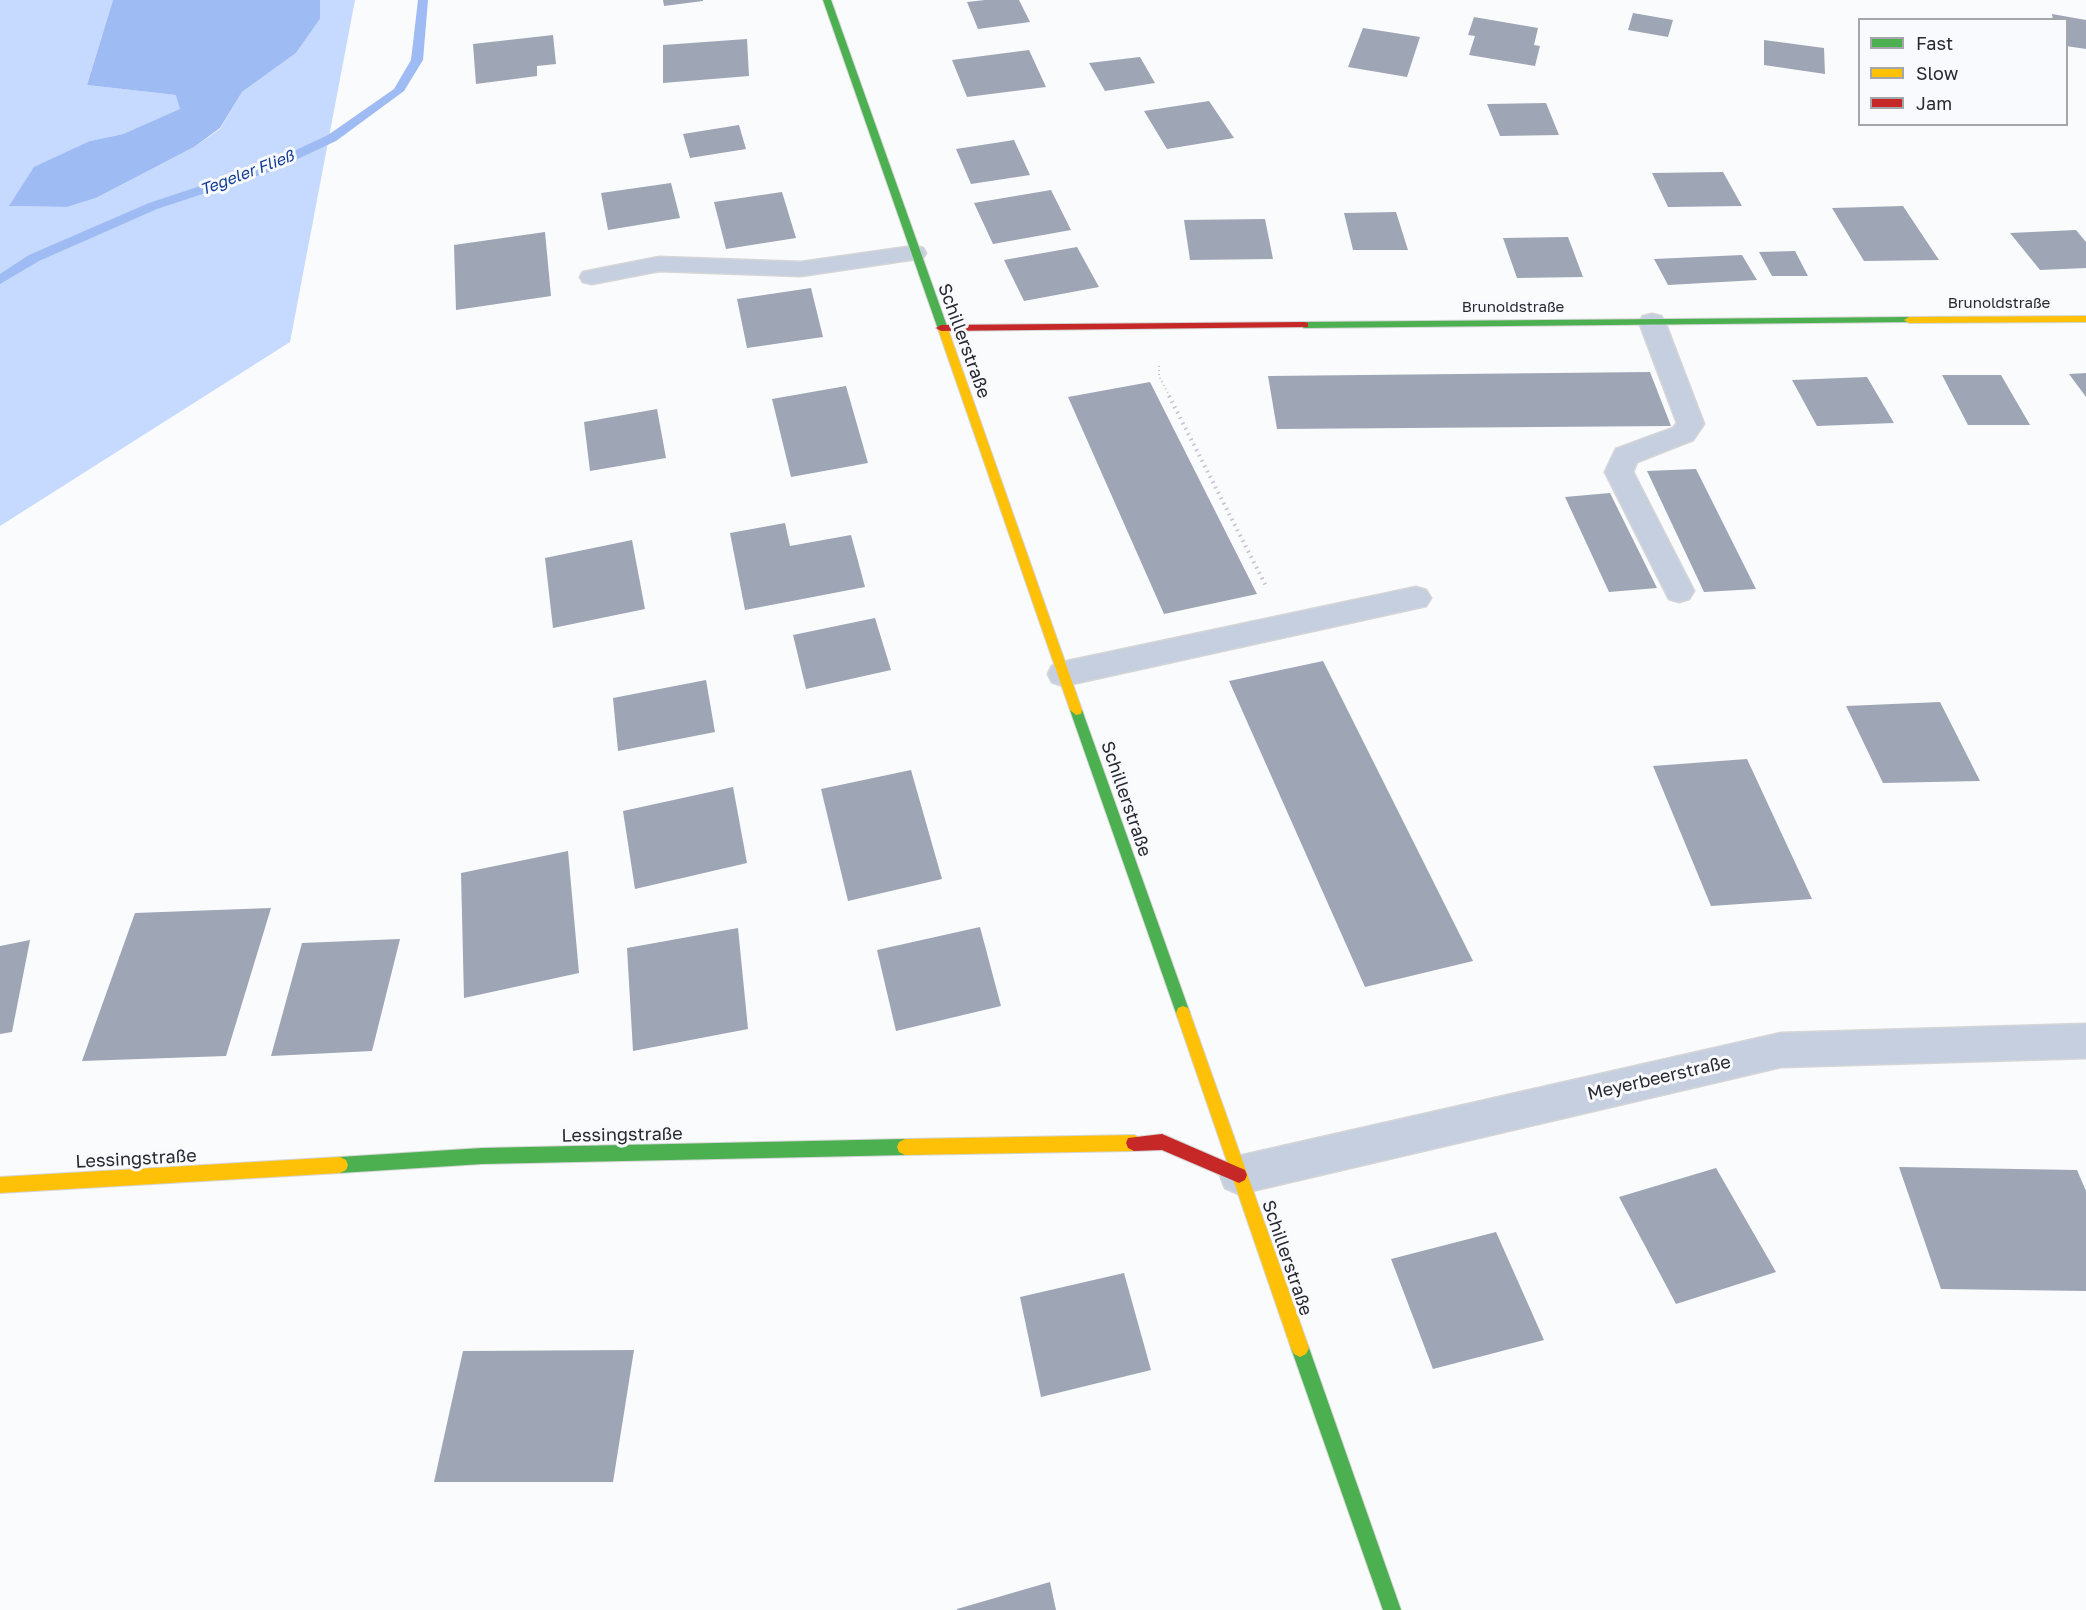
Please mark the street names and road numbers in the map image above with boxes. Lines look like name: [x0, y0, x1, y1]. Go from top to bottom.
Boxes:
street label: Schillerstraße: [933, 281, 995, 401]
street label: Brunoldstraße: [1948, 294, 2050, 312]
street label: Brunoldstraße: [1462, 298, 1564, 316]
street label: Schillerstraße: [1096, 738, 1156, 860]
street label: Meyerbeerstraße: [1585, 1051, 1733, 1105]
street label: Lessingstraße: [561, 1123, 683, 1147]
street label: Lessingstraße: [75, 1145, 197, 1173]
street label: Schillerstraße: [1257, 1197, 1317, 1319]

